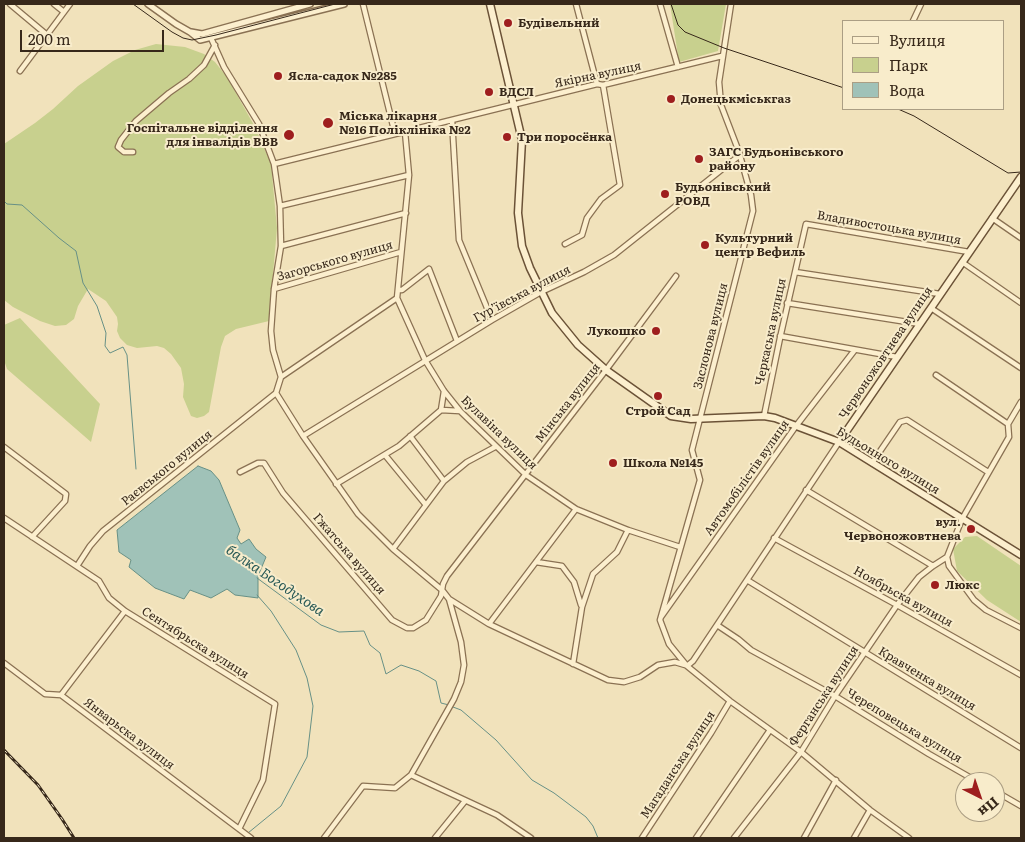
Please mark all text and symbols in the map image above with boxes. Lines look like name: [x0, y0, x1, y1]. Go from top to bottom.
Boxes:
place label: Будівельний: [518, 16, 599, 30]
marker: Будівельний: [502, 17, 514, 29]
scale bar: [22, 20, 166, 52]
legend: [842, 20, 1005, 110]
text: 200 m: [28, 27, 71, 50]
text: Вулиця: [889, 28, 946, 51]
text: Парк: [889, 53, 928, 76]
street label: Якірна вулиця: [553, 59, 643, 91]
place label: Ясла-садок №285: [288, 69, 397, 83]
marker: Ясла-садок №285: [272, 70, 284, 82]
text: Вода: [889, 78, 925, 101]
place label: ВДСЛ: [499, 85, 534, 99]
marker: ВДСЛ: [483, 86, 495, 98]
place label: Донецькміськгаз: [681, 92, 791, 106]
marker: Донецькміськгаз: [665, 93, 677, 105]
place label: Міська лікарня №16 Поліклініка №2: [339, 109, 471, 137]
marker: Міська лікарня №16 Поліклініка №2: [321, 116, 335, 130]
place label: Госпітальне відділення для інвалідів ВВВ: [127, 121, 278, 149]
marker: Госпітальне відділення для інвалідів ВВВ: [282, 128, 296, 142]
place label: Три поросёнка: [517, 130, 612, 144]
marker: Три поросёнка: [501, 131, 513, 143]
place label: ЗАГС Будьонівського району: [709, 145, 843, 173]
marker: ЗАГС Будьонівського району: [693, 153, 705, 165]
place label: Будьонівський РОВД: [675, 180, 771, 208]
marker: Будьонівський РОВД: [659, 188, 671, 200]
street label: Владивостоцька вулиця: [816, 208, 962, 248]
place label: Культурний центр Вефиль: [715, 231, 805, 259]
street label: Загорського вулиця: [276, 238, 394, 284]
marker: Культурний центр Вефиль: [699, 239, 711, 251]
street label: Гур’ївська вулиця: [471, 262, 573, 326]
street label: Черкаська вулиця: [753, 277, 789, 387]
street label: Заслонова вулиця: [691, 281, 731, 391]
street label: Червоножовтнева вулиця: [836, 284, 936, 422]
place label: Лукошко: [587, 324, 646, 338]
marker: Лукошко: [650, 325, 662, 337]
street label: Мінська вулиця: [532, 360, 604, 446]
marker: Строй Сад: [652, 390, 664, 402]
street label: Булавіна вулиця: [458, 393, 540, 473]
place label: Строй Сад: [626, 404, 690, 418]
street label: Автомобілістів вулиця: [701, 417, 793, 539]
street label: Будьонного вулиця: [834, 424, 942, 498]
street label: Раєвського вулиця: [119, 427, 215, 509]
place label: Школа №145: [623, 456, 703, 470]
marker: Школа №145: [607, 457, 619, 469]
street label: Гжатська вулиця: [310, 510, 388, 598]
place label: вул. Червоножовтнева: [844, 515, 961, 543]
marker: вул. Червоножовтнева: [965, 523, 977, 535]
water label: балка Богодухова: [223, 542, 327, 620]
street label: Ноябрьска вулиця: [851, 564, 955, 630]
place label: Люкс: [945, 578, 980, 592]
marker: Люкс: [929, 579, 941, 591]
street label: Сентябрьска вулиця: [139, 604, 251, 682]
street label: Ферганська вулиця: [786, 643, 862, 749]
street label: Кравченка вулиця: [876, 644, 978, 714]
street label: Череповецька вулиця: [844, 686, 964, 766]
street label: Январьска вулиця: [81, 695, 177, 773]
street label: Магаданська вулиця: [638, 708, 718, 822]
north arrow: [955, 772, 1005, 822]
text: Пн: [974, 793, 1004, 822]

